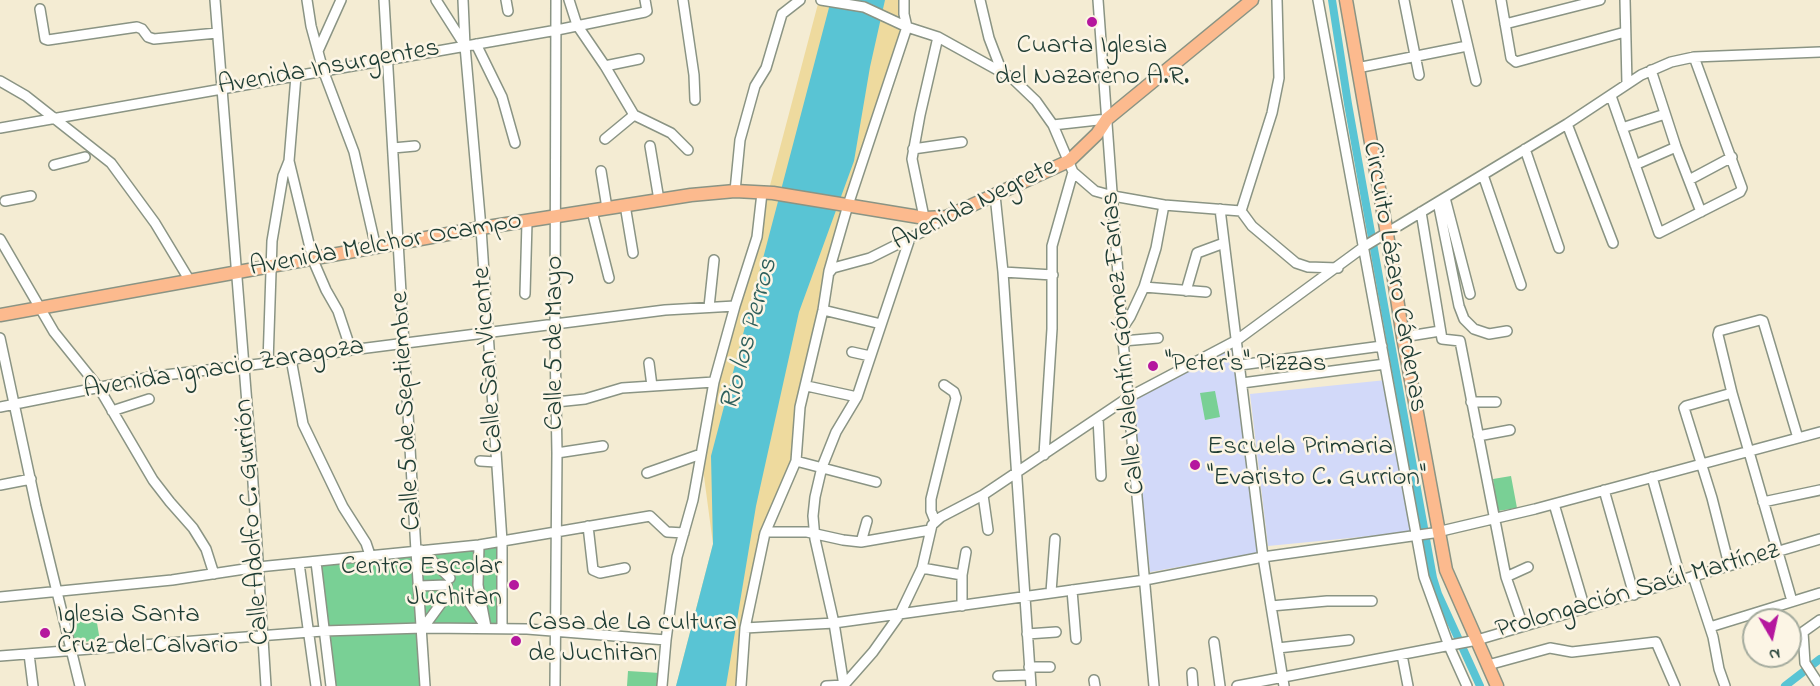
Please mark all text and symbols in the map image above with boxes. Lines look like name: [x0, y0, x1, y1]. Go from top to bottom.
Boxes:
marker: Cuarta Iglesia del Nazareno A.R.: [1085, 15, 1099, 29]
place label: Cuarta Iglesia del Nazareno A.R.: [995, 32, 1189, 95]
street label: Avenida Insurgentes: [216, 34, 442, 104]
street label: Circuito Lázaro Cárdenas: [1353, 139, 1433, 415]
street label: Avenida Negrete: [888, 152, 1062, 260]
street label: Calle Valentín Gómez Farías: [1096, 190, 1154, 496]
street label: Avenida Melchor Ocampo: [247, 206, 525, 286]
water label: Rio los Perros: [715, 255, 787, 415]
street label: Calle 5 de Mayo: [541, 256, 573, 430]
street label: Calle San Vicente: [467, 266, 513, 454]
street label: Calle 5 de Septiembre: [386, 291, 430, 531]
street label: Avenida Ignacio Zaragoza: [81, 332, 367, 408]
place label: "Peter's" Pizzas: [1165, 350, 1326, 382]
marker: "Peter's" Pizzas: [1146, 359, 1160, 373]
street label: Calle Adolfo C. Gurrión: [229, 398, 279, 646]
place label: Escuela Primaria "Evaristo C. Gurrion": [1207, 433, 1426, 496]
marker: Escuela Primaria "Evaristo C. Gurrion": [1188, 458, 1202, 472]
street label: Prolongación Saúl Martínez: [1492, 536, 1784, 648]
place label: Centro Escolar Juchitan: [341, 553, 502, 616]
marker: Centro Escolar Juchitan: [507, 578, 521, 592]
place label: Iglesia Santa Cruz del Calvario: [57, 601, 238, 664]
north arrow: [1742, 608, 1802, 668]
place label: Casa de La cultura de Juchitan: [528, 609, 737, 672]
marker: Iglesia Santa Cruz del Calvario: [38, 626, 52, 640]
marker: Casa de La cultura de Juchitan: [509, 634, 523, 648]
text: N: [1767, 641, 1782, 667]

